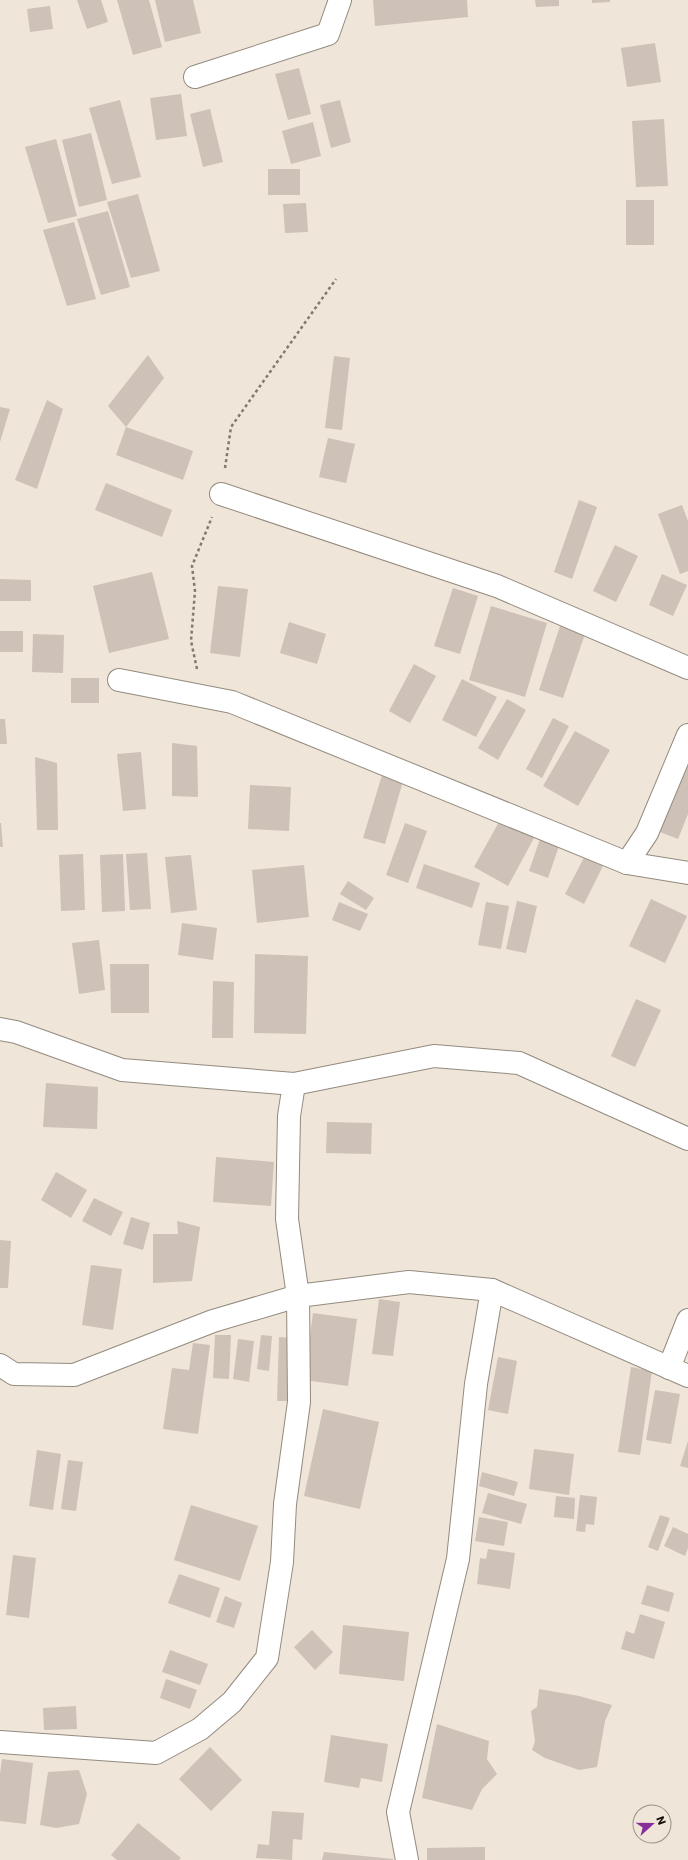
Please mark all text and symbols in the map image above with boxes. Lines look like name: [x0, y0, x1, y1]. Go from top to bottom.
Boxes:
north arrow: [632, 1804, 672, 1844]
text: N: [652, 1814, 670, 1827]

